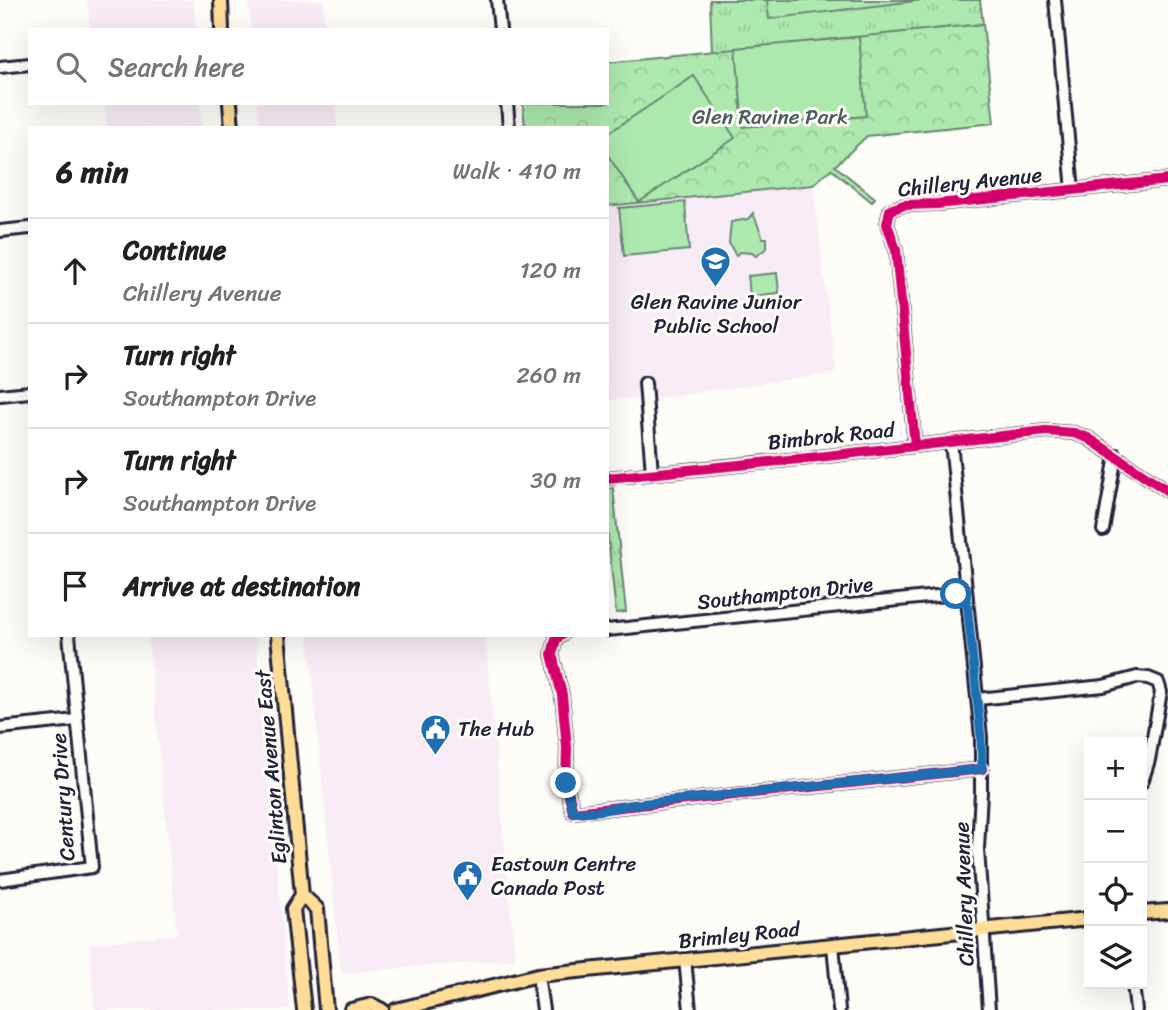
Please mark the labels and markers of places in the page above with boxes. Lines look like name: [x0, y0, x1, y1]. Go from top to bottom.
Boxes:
school or university icon: Glen Ravine Junior Public School: [699, 245, 733, 289]
place label: Glen Ravine Junior Public School: [631, 283, 803, 345]
place label: The Hub: [458, 710, 534, 748]
public building icon: The Hub: [418, 712, 452, 756]
place label: Eastown Centre Canada Post: [491, 845, 637, 907]
public building icon: Eastown Centre Canada Post: [451, 859, 485, 903]

